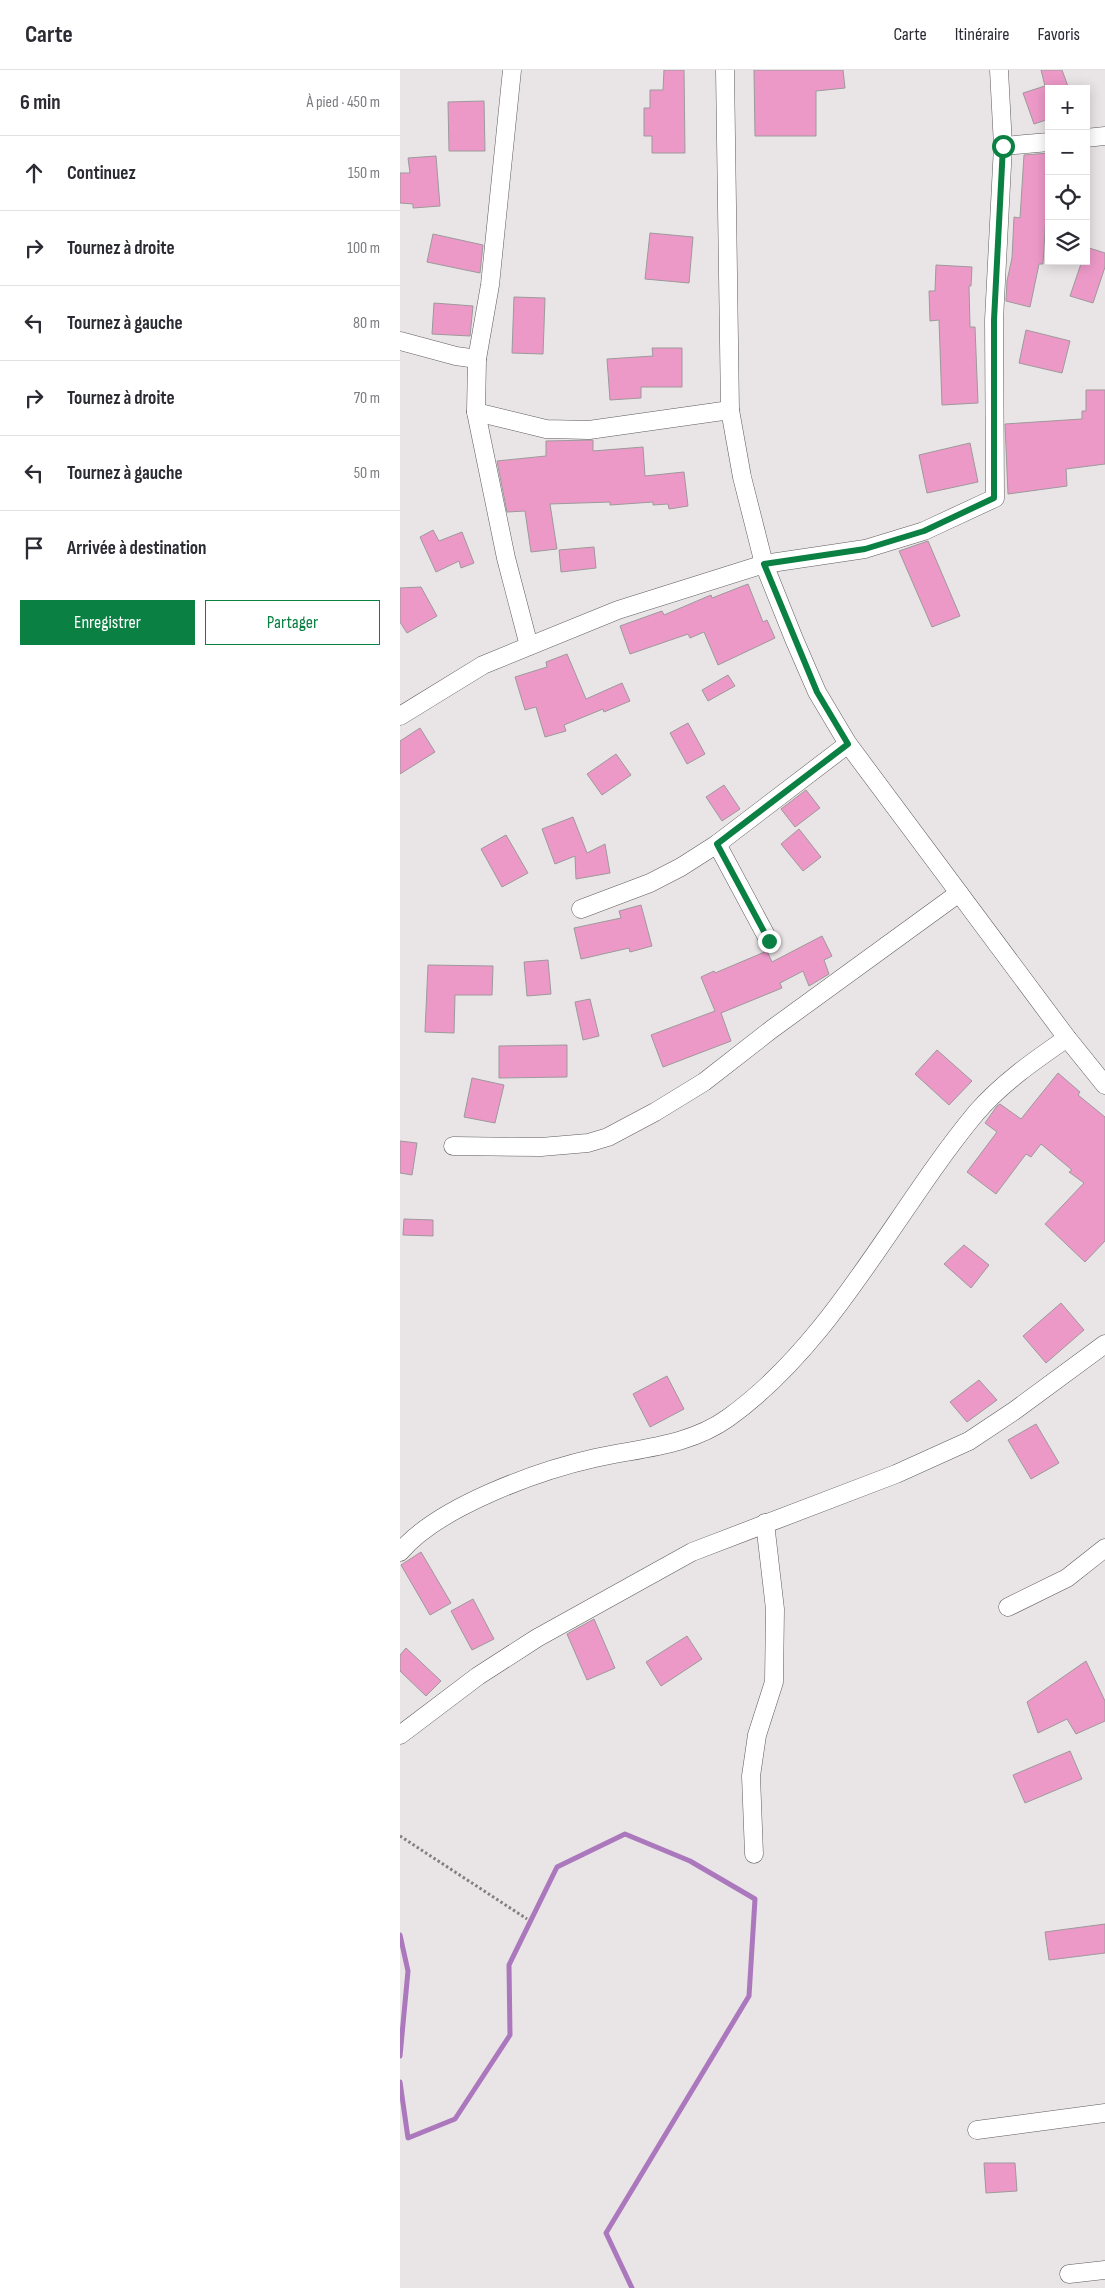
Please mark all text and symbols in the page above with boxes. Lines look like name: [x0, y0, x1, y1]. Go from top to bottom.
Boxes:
text: Carte: [25, 20, 73, 49]
text: Carte: [893, 24, 927, 45]
text: Itinéraire: [955, 24, 1009, 45]
text: Favoris: [1037, 24, 1080, 45]
map controls: [1045, 85, 1090, 265]
button: +: [1045, 85, 1090, 130]
text: 6 min: [20, 90, 61, 115]
text: À pied · 450 m: [307, 93, 380, 112]
button: −: [1045, 130, 1090, 175]
route start: [992, 135, 1015, 158]
icon: ahead: [20, 159, 48, 187]
text: Continuez: [67, 162, 136, 185]
text: 150 m: [348, 164, 380, 183]
button: locate: [1045, 175, 1090, 220]
button: layers: [1045, 220, 1090, 265]
icon: right: [20, 234, 48, 262]
text: Tournez à droite: [67, 237, 175, 260]
text: 100 m: [347, 239, 380, 258]
icon: left: [20, 309, 48, 337]
text: Tournez à gauche: [67, 312, 183, 335]
text: 80 m: [353, 314, 380, 333]
icon: right: [20, 384, 48, 412]
text: Tournez à droite: [67, 387, 175, 410]
text: 70 m: [354, 389, 380, 408]
icon: left: [20, 459, 48, 487]
text: Tournez à gauche: [67, 462, 183, 485]
text: 50 m: [354, 464, 380, 483]
icon: arrive: [20, 534, 48, 562]
text: Arrivée à destination: [67, 537, 207, 560]
button: Enregistrer: [20, 600, 195, 645]
button: Partager: [205, 600, 380, 645]
route end: [758, 930, 781, 953]

